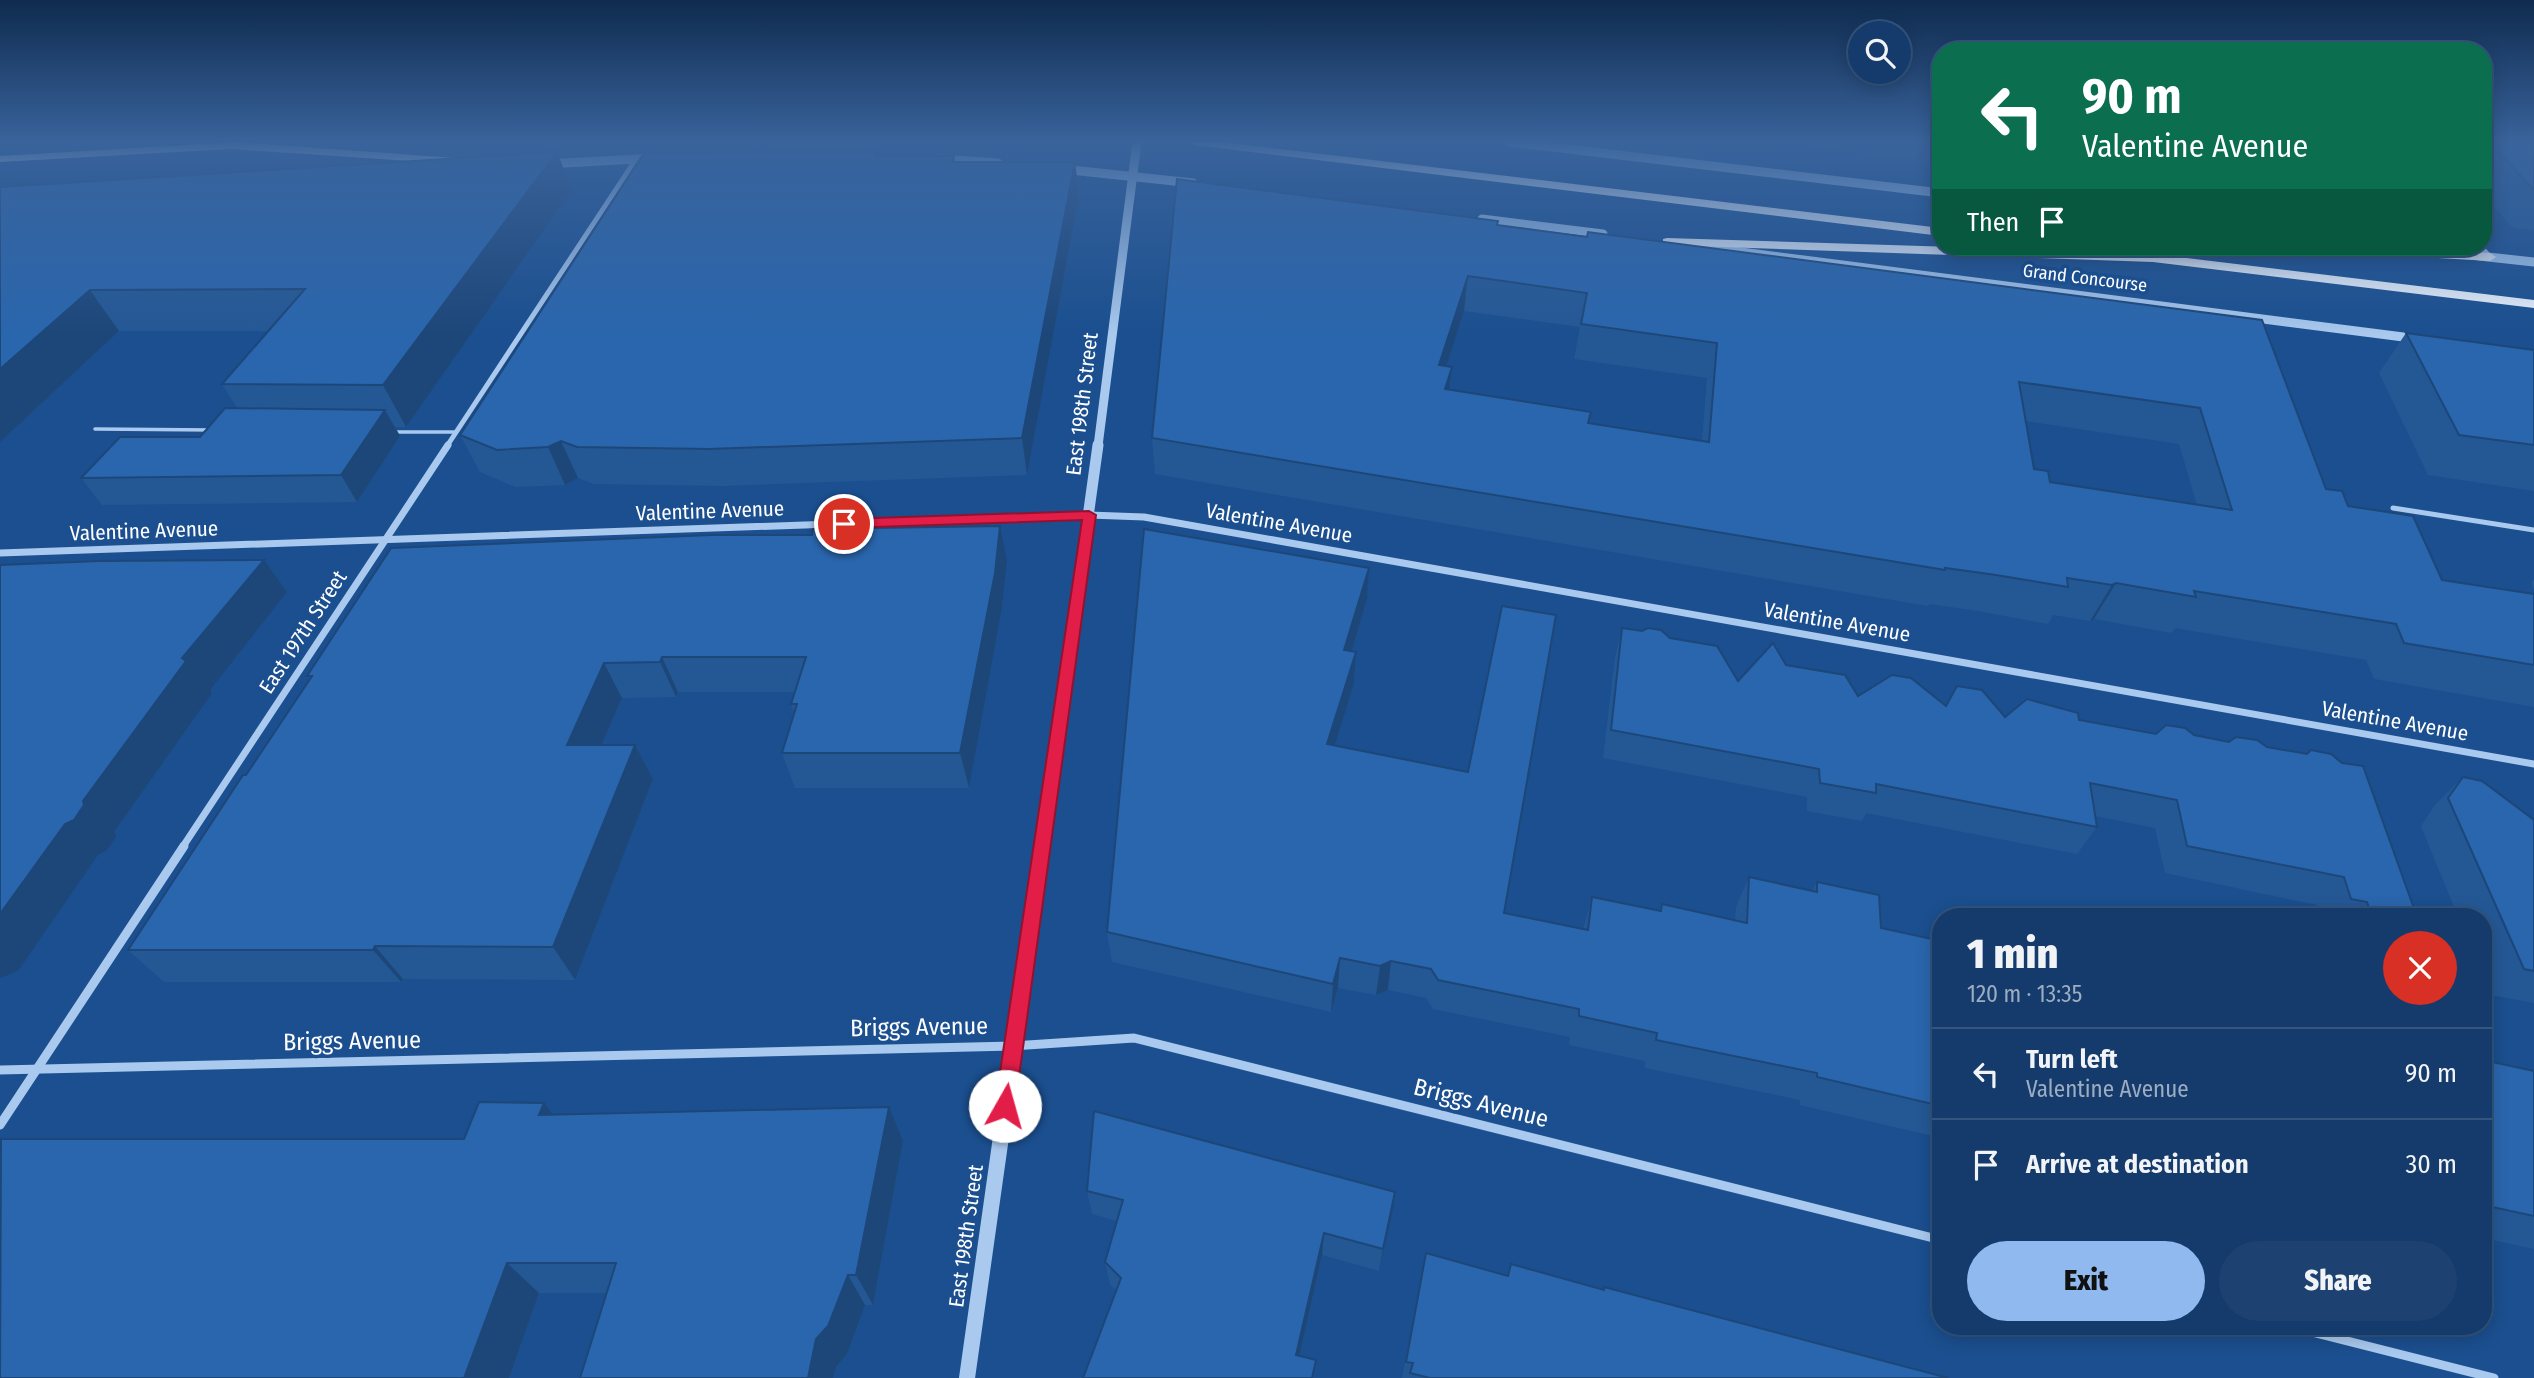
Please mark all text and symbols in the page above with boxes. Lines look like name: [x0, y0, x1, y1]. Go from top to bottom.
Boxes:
map controls: [1848, 21, 1911, 84]
button: search: [1848, 21, 1911, 84]
text: 90 m: [2082, 67, 2182, 126]
icon: left: [1967, 70, 2058, 161]
text: Valentine Avenue: [2082, 127, 2308, 165]
icon: arrive: [2033, 203, 2071, 241]
text: Then: [1967, 207, 2019, 238]
street label: Grand Concourse: [2022, 259, 2148, 297]
street label: East 198th Street: [1060, 331, 1104, 477]
pin: [814, 494, 874, 554]
street label: Valentine Avenue: [635, 495, 785, 527]
street label: Valentine Avenue: [1204, 497, 1354, 549]
icon: arrive: [825, 505, 863, 543]
street label: Valentine Avenue: [69, 515, 219, 547]
street label: East 197th Street: [254, 565, 353, 698]
street label: Valentine Avenue: [1762, 596, 1912, 648]
street label: Valentine Avenue: [2320, 695, 2470, 747]
text: 1 min: [1967, 929, 2058, 979]
button: close: [2383, 931, 2457, 1005]
text: 120 m · 13:35: [1967, 980, 2082, 1008]
street label: Briggs Avenue: [850, 1012, 988, 1042]
street label: Briggs Avenue: [283, 1026, 421, 1056]
text: Turn left: [2026, 1044, 2118, 1075]
icon: left: [1967, 1055, 2005, 1093]
text: 90 m: [2405, 1058, 2457, 1089]
position arrow: [968, 1069, 1042, 1143]
street label: Briggs Avenue: [1411, 1073, 1551, 1133]
text: Valentine Avenue: [2026, 1075, 2189, 1103]
icon: arrive: [1967, 1146, 2005, 1184]
text: Arrive at destination: [2026, 1149, 2249, 1180]
text: 30 m: [2406, 1149, 2457, 1180]
street label: East 198th Street: [943, 1163, 989, 1309]
button: Exit: [1967, 1241, 2205, 1321]
button: Share: [2219, 1241, 2457, 1321]

